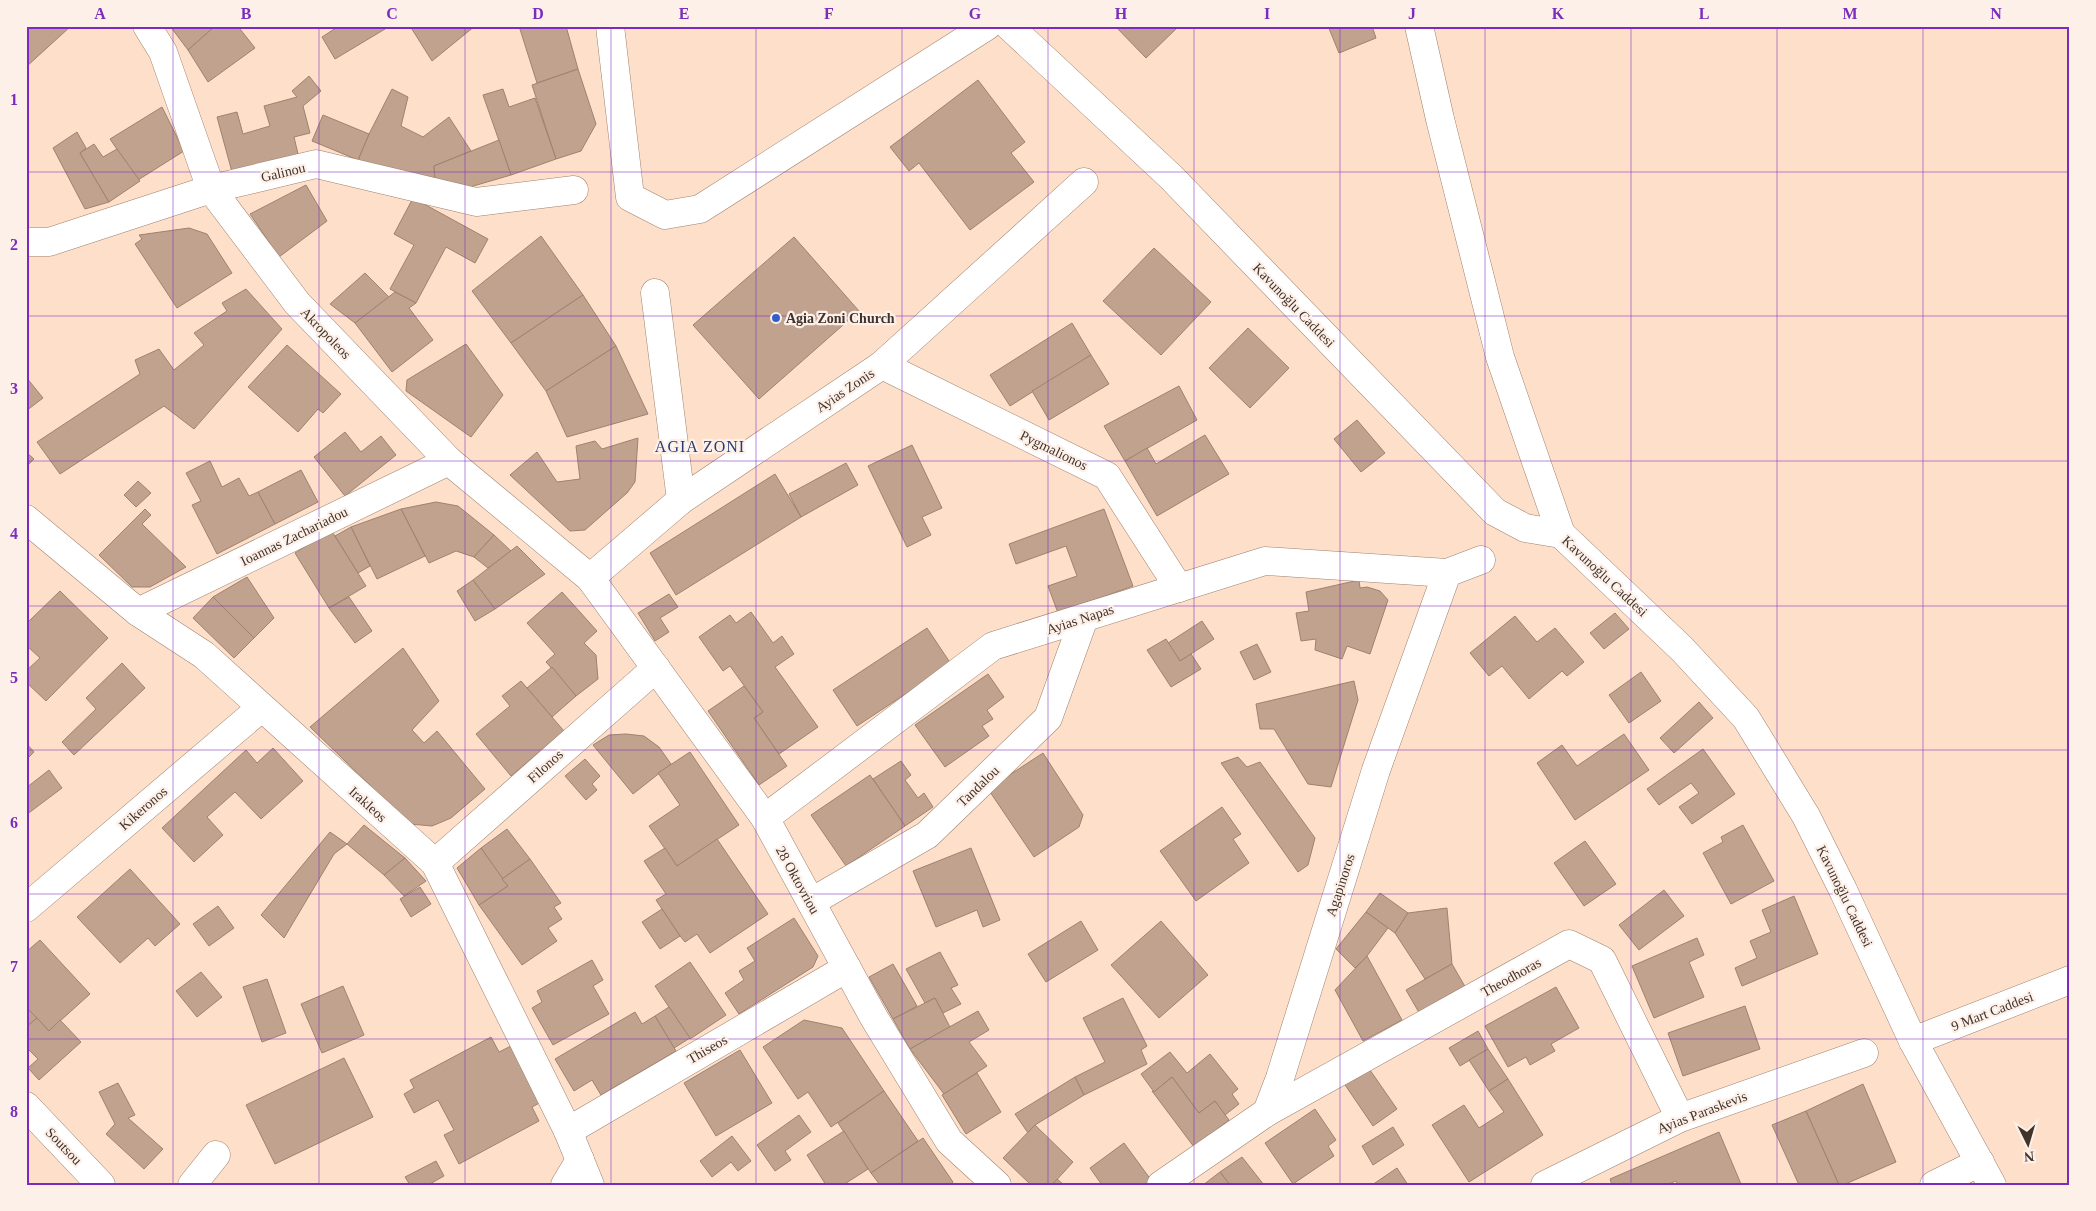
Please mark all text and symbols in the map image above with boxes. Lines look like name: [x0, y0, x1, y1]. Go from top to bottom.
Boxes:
text: A: [94, 5, 106, 22]
text: B: [241, 5, 252, 22]
text: C: [386, 5, 398, 22]
text: D: [532, 5, 544, 22]
text: E: [679, 5, 689, 22]
text: F: [824, 5, 834, 22]
text: G: [969, 5, 982, 22]
text: H: [1115, 5, 1128, 22]
text: I: [1264, 5, 1270, 22]
text: J: [1408, 5, 1416, 22]
text: K: [1552, 5, 1565, 22]
text: L: [1699, 5, 1709, 22]
text: M: [1842, 5, 1858, 22]
text: N: [1990, 5, 2002, 22]
text: 1: [10, 91, 18, 108]
street label: Galinou: [259, 160, 307, 185]
text: 2: [10, 236, 18, 253]
street label: Kavunoğlu Caddesi: [1250, 260, 1338, 350]
street label: Akropoleos: [298, 305, 354, 362]
place label: Agia Zoni Church: [786, 311, 895, 326]
marker: Agia Zoni Church: [770, 312, 782, 324]
street label: Ayias Zonis: [813, 366, 877, 415]
text: 3: [10, 380, 18, 397]
street label: Pygmalionos: [1018, 428, 1090, 473]
district label: AGIA ZONI: [655, 438, 745, 455]
street label: Ioannas Zachariadou: [238, 504, 350, 569]
text: 4: [10, 525, 18, 542]
street label: Kavunoğlu Caddesi: [1559, 533, 1650, 620]
street label: Ayias Napas: [1045, 602, 1116, 637]
text: 5: [10, 669, 18, 686]
street label: Filonos: [525, 747, 566, 786]
street label: Tandalou: [954, 763, 1002, 810]
street label: Kikeronos: [116, 784, 170, 833]
street label: Irakleos: [346, 784, 389, 825]
text: 6: [10, 814, 18, 831]
street label: Kavunoğlu Caddesi: [1814, 843, 1876, 949]
street label: 28 Oktovriou: [773, 844, 822, 917]
street label: Agapinoros: [1323, 852, 1358, 919]
street label: Theodhoras: [1479, 955, 1544, 1000]
text: 7: [10, 958, 18, 975]
street label: 9 Mart Caddesi: [1949, 989, 2035, 1034]
street label: Thiseos: [685, 1032, 730, 1067]
street label: Ayias Paraskevis: [1655, 1088, 1749, 1136]
text: 8: [10, 1103, 18, 1120]
north arrow: [2004, 1118, 2054, 1168]
street label: Soutsou: [43, 1125, 85, 1168]
text: N: [2023, 1149, 2035, 1164]

